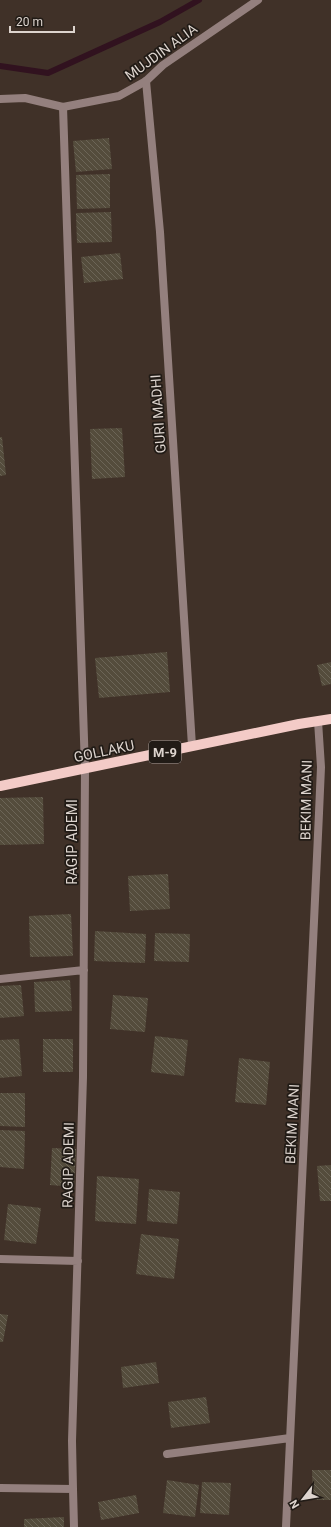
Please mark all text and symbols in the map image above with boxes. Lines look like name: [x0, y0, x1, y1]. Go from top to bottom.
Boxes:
scale bar: [10, 8, 74, 34]
text: 20 m: [16, 15, 43, 29]
street label: MUJDIN ALIA: [122, 20, 200, 84]
street label: GURI MADHI: [147, 374, 169, 454]
street label: GOLLAKU: [72, 737, 136, 765]
road number: M-9: [149, 741, 181, 763]
street label: BEKIM MANI: [297, 760, 315, 840]
street label: RAGIP ADEMI: [64, 799, 80, 885]
street label: BEKIM MANI: [282, 1084, 302, 1164]
street label: RAGIP ADEMI: [59, 1122, 77, 1208]
north arrow: [283, 1479, 323, 1519]
text: N: [287, 1497, 302, 1511]

